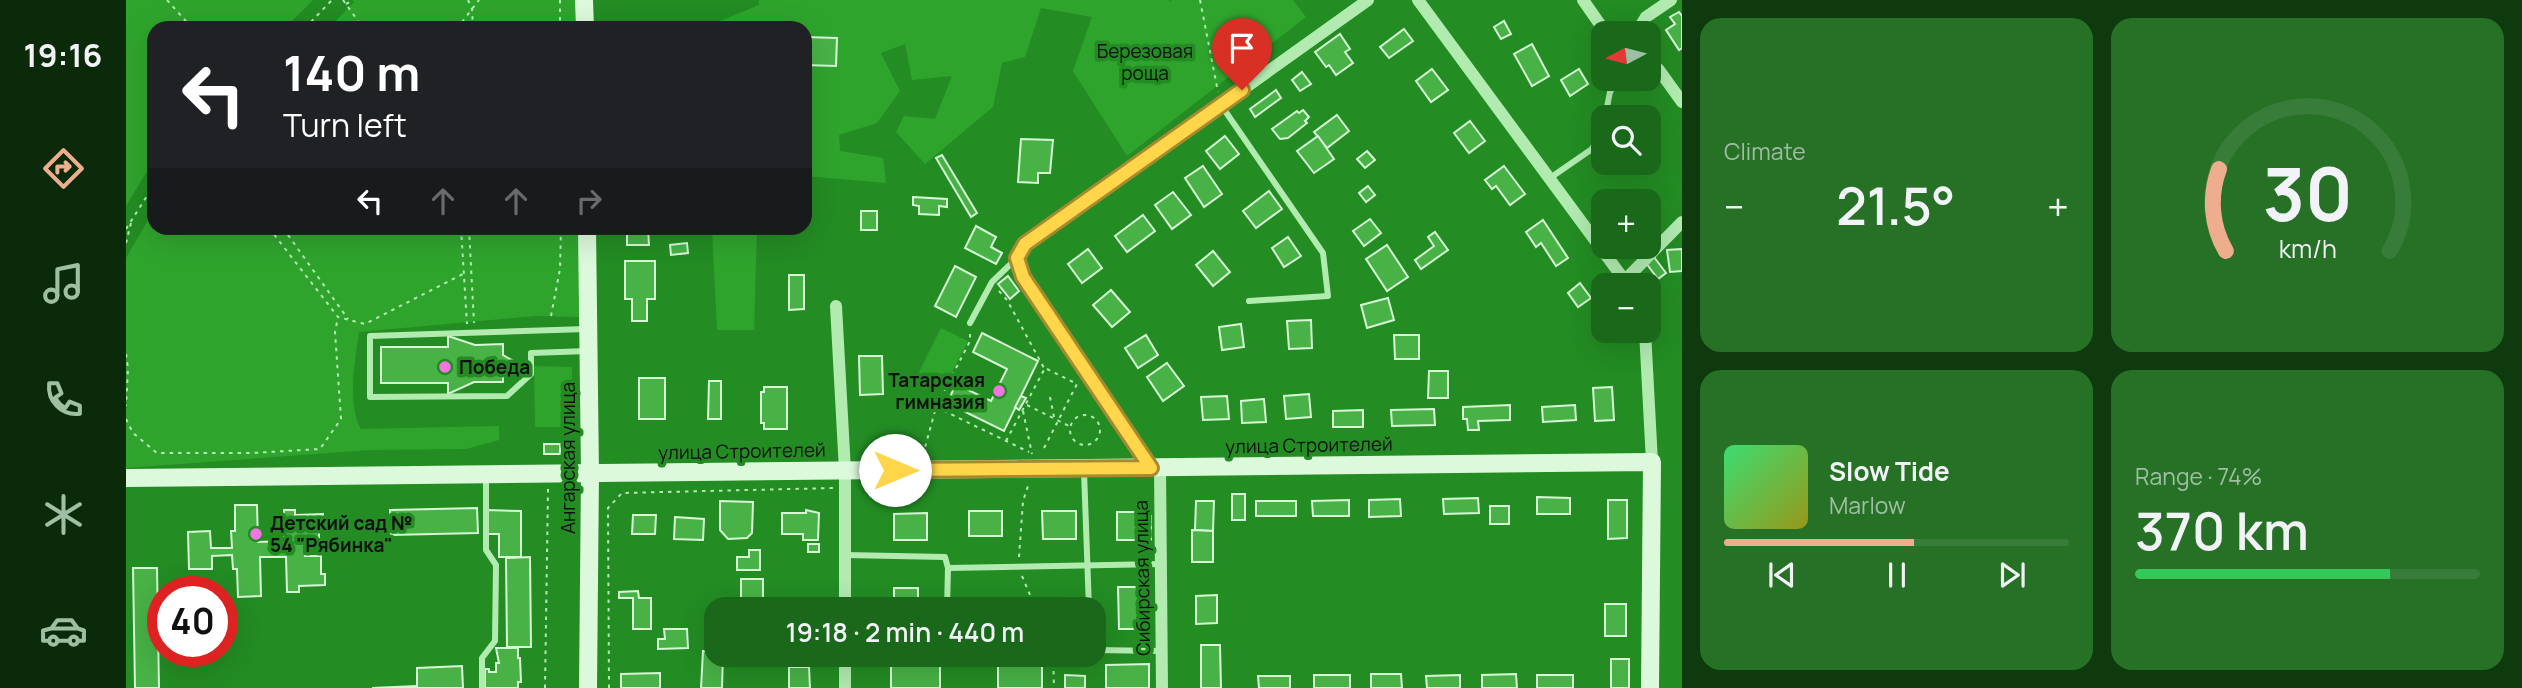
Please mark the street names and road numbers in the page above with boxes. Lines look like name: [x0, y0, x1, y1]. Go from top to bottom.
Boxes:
street label: Ангарская улица: [555, 382, 581, 534]
street label: улица Строителей: [1225, 431, 1393, 459]
street label: улица Строителей: [658, 437, 826, 465]
street label: Сибирская улица: [1128, 500, 1156, 656]

